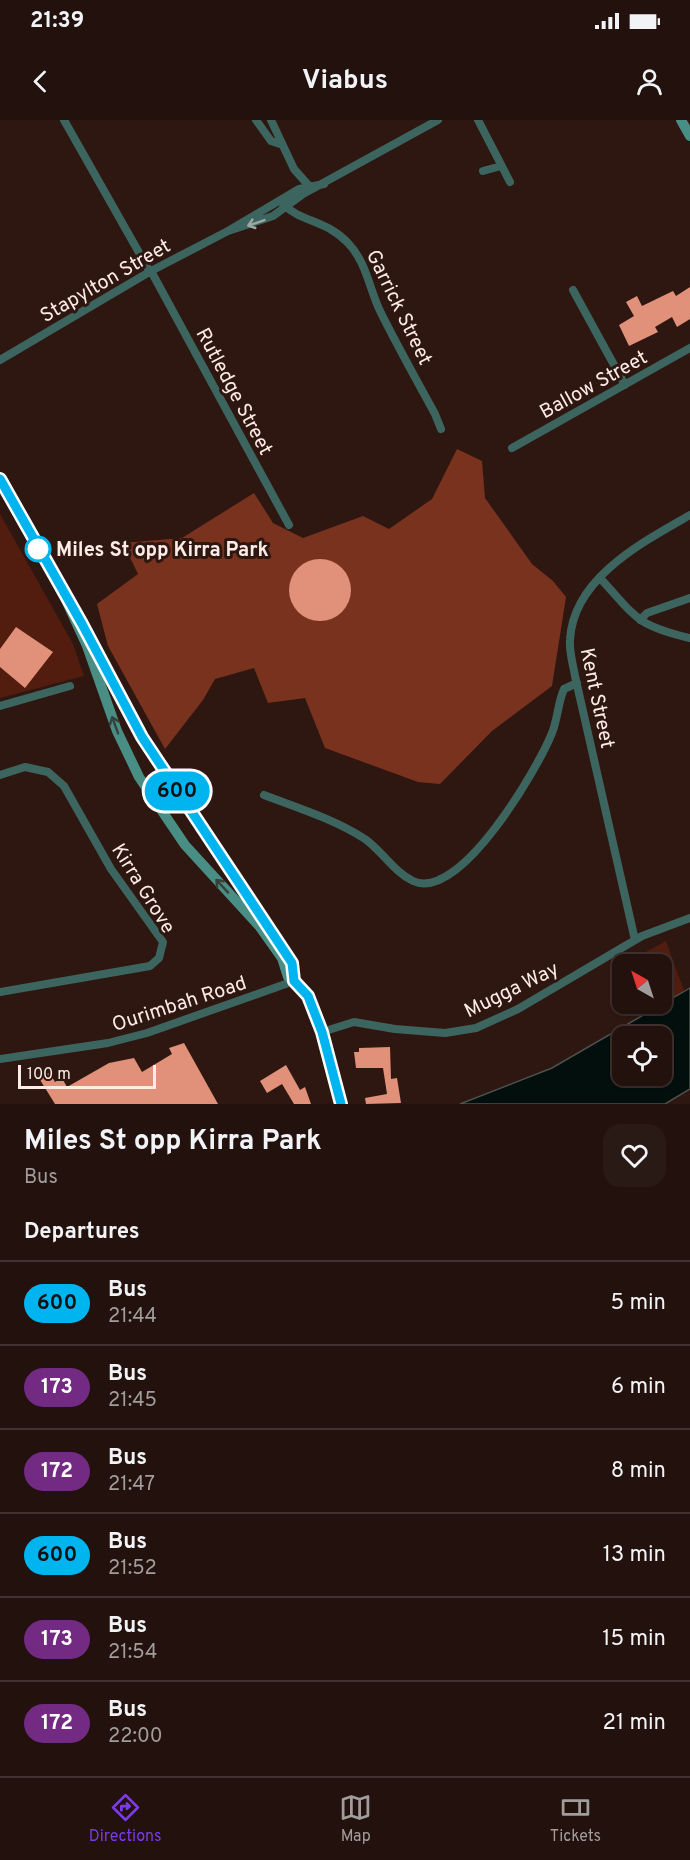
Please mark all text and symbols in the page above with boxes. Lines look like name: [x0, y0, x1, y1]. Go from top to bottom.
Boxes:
text: 21:39: [30, 8, 84, 35]
text: Viabus: [302, 64, 388, 98]
icon: back: [24, 65, 57, 98]
icon: person: [633, 65, 666, 98]
one-way arrow: [247, 218, 266, 229]
street label: Stapylton Street: [36, 234, 176, 330]
street label: Garrick Street: [359, 246, 437, 370]
street label: Rutledge Street: [189, 324, 278, 460]
street label: Ballow Street: [535, 345, 652, 426]
marker: Miles St opp Kirra Park: [25, 536, 51, 562]
place label: Miles St opp Kirra Park: [56, 538, 269, 564]
street label: Kent Street: [573, 646, 619, 751]
one-way arrow: [109, 716, 120, 735]
line badge: 600: [142, 772, 212, 810]
text: 600: [157, 778, 197, 805]
street label: Kirra Grove: [104, 839, 180, 939]
one-way arrow: [215, 879, 229, 894]
north arrow: [612, 954, 672, 1014]
map controls: [612, 954, 672, 1086]
street label: Mugga Way: [460, 957, 563, 1025]
street label: Ourimbah Road: [109, 971, 250, 1039]
button: locate: [612, 1026, 672, 1086]
scale bar: [18, 1062, 156, 1090]
text: 100 m: [27, 1065, 71, 1085]
text: Miles St opp Kirra Park: [24, 1124, 322, 1160]
button: heart: [603, 1124, 666, 1187]
text: Bus: [24, 1165, 58, 1191]
text: Departures: [24, 1219, 140, 1246]
text: Bus: [108, 1277, 147, 1304]
text: 600: [37, 1290, 77, 1317]
text: 5 min: [611, 1290, 666, 1317]
text: 21:44: [108, 1304, 157, 1330]
text: Bus: [108, 1361, 147, 1388]
text: 173: [41, 1374, 73, 1401]
text: 6 min: [611, 1374, 666, 1401]
text: 21:45: [108, 1388, 157, 1414]
text: Bus: [108, 1445, 147, 1472]
text: 172: [41, 1458, 73, 1485]
text: 8 min: [611, 1458, 666, 1485]
text: 21:47: [108, 1472, 155, 1498]
text: Bus: [108, 1529, 147, 1556]
text: 600: [37, 1542, 77, 1569]
text: 13 min: [603, 1542, 666, 1569]
text: 21:52: [108, 1556, 157, 1582]
text: Bus: [108, 1613, 147, 1640]
text: 173: [41, 1626, 73, 1653]
text: 15 min: [602, 1626, 666, 1653]
text: 21:54: [108, 1640, 157, 1666]
text: Bus: [108, 1697, 147, 1724]
text: 172: [41, 1710, 73, 1737]
text: 21 min: [603, 1710, 666, 1737]
text: 22:00: [108, 1724, 163, 1750]
tab: Directions: [89, 1791, 162, 1847]
tab: Map: [339, 1791, 372, 1847]
tab: Tickets: [550, 1791, 601, 1847]

